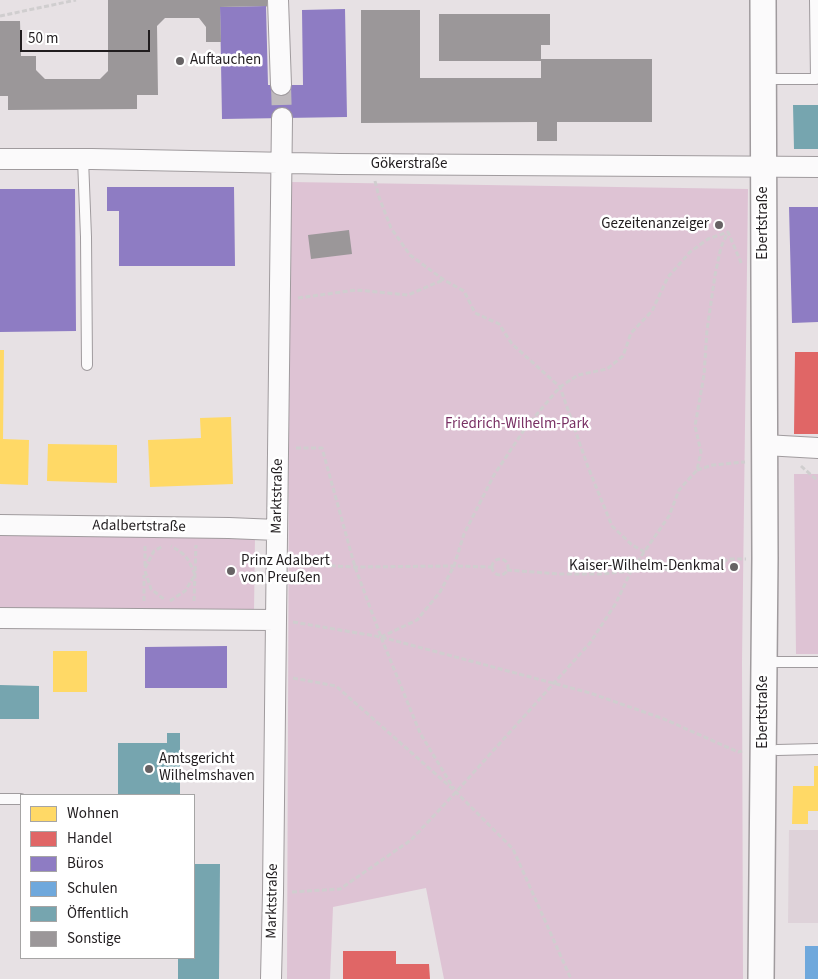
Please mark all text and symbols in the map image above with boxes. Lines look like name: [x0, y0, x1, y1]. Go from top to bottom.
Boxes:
scale bar: [22, 20, 152, 52]
text: 50 m: [28, 28, 58, 49]
place label: Auftauchen: [190, 52, 261, 70]
marker: Auftauchen: [174, 55, 186, 67]
street label: Gökerstraße: [371, 156, 447, 174]
street label: Ebertstraße: [755, 186, 773, 260]
place label: Gezeitenanzeiger: [601, 216, 709, 234]
marker: Gezeitenanzeiger: [713, 219, 725, 231]
park label: Friedrich-Wilhelm-Park: [445, 416, 589, 434]
street label: Marktstraße: [268, 458, 288, 534]
street label: Adalbertstraße: [92, 517, 186, 537]
place label: Prinz Adalbert von Preußen: [241, 553, 330, 588]
place label: Kaiser-Wilhelm-Denkmal: [569, 558, 724, 576]
marker: Kaiser-Wilhelm-Denkmal: [728, 561, 740, 573]
marker: Prinz Adalbert von Preußen: [225, 565, 237, 577]
street label: Ebertstraße: [755, 675, 773, 749]
place label: Amtsgericht Wilhelmshaven: [159, 751, 255, 786]
marker: Amtsgericht Wilhelmshaven: [143, 763, 155, 775]
legend: [20, 794, 195, 959]
text: Wohnen: [67, 803, 119, 824]
text: Handel: [67, 828, 112, 849]
text: Büros: [67, 853, 103, 874]
street label: Marktstraße: [263, 863, 283, 939]
text: Schulen: [67, 878, 118, 899]
text: Öffentlich: [67, 903, 129, 924]
text: Sonstige: [67, 928, 121, 949]

